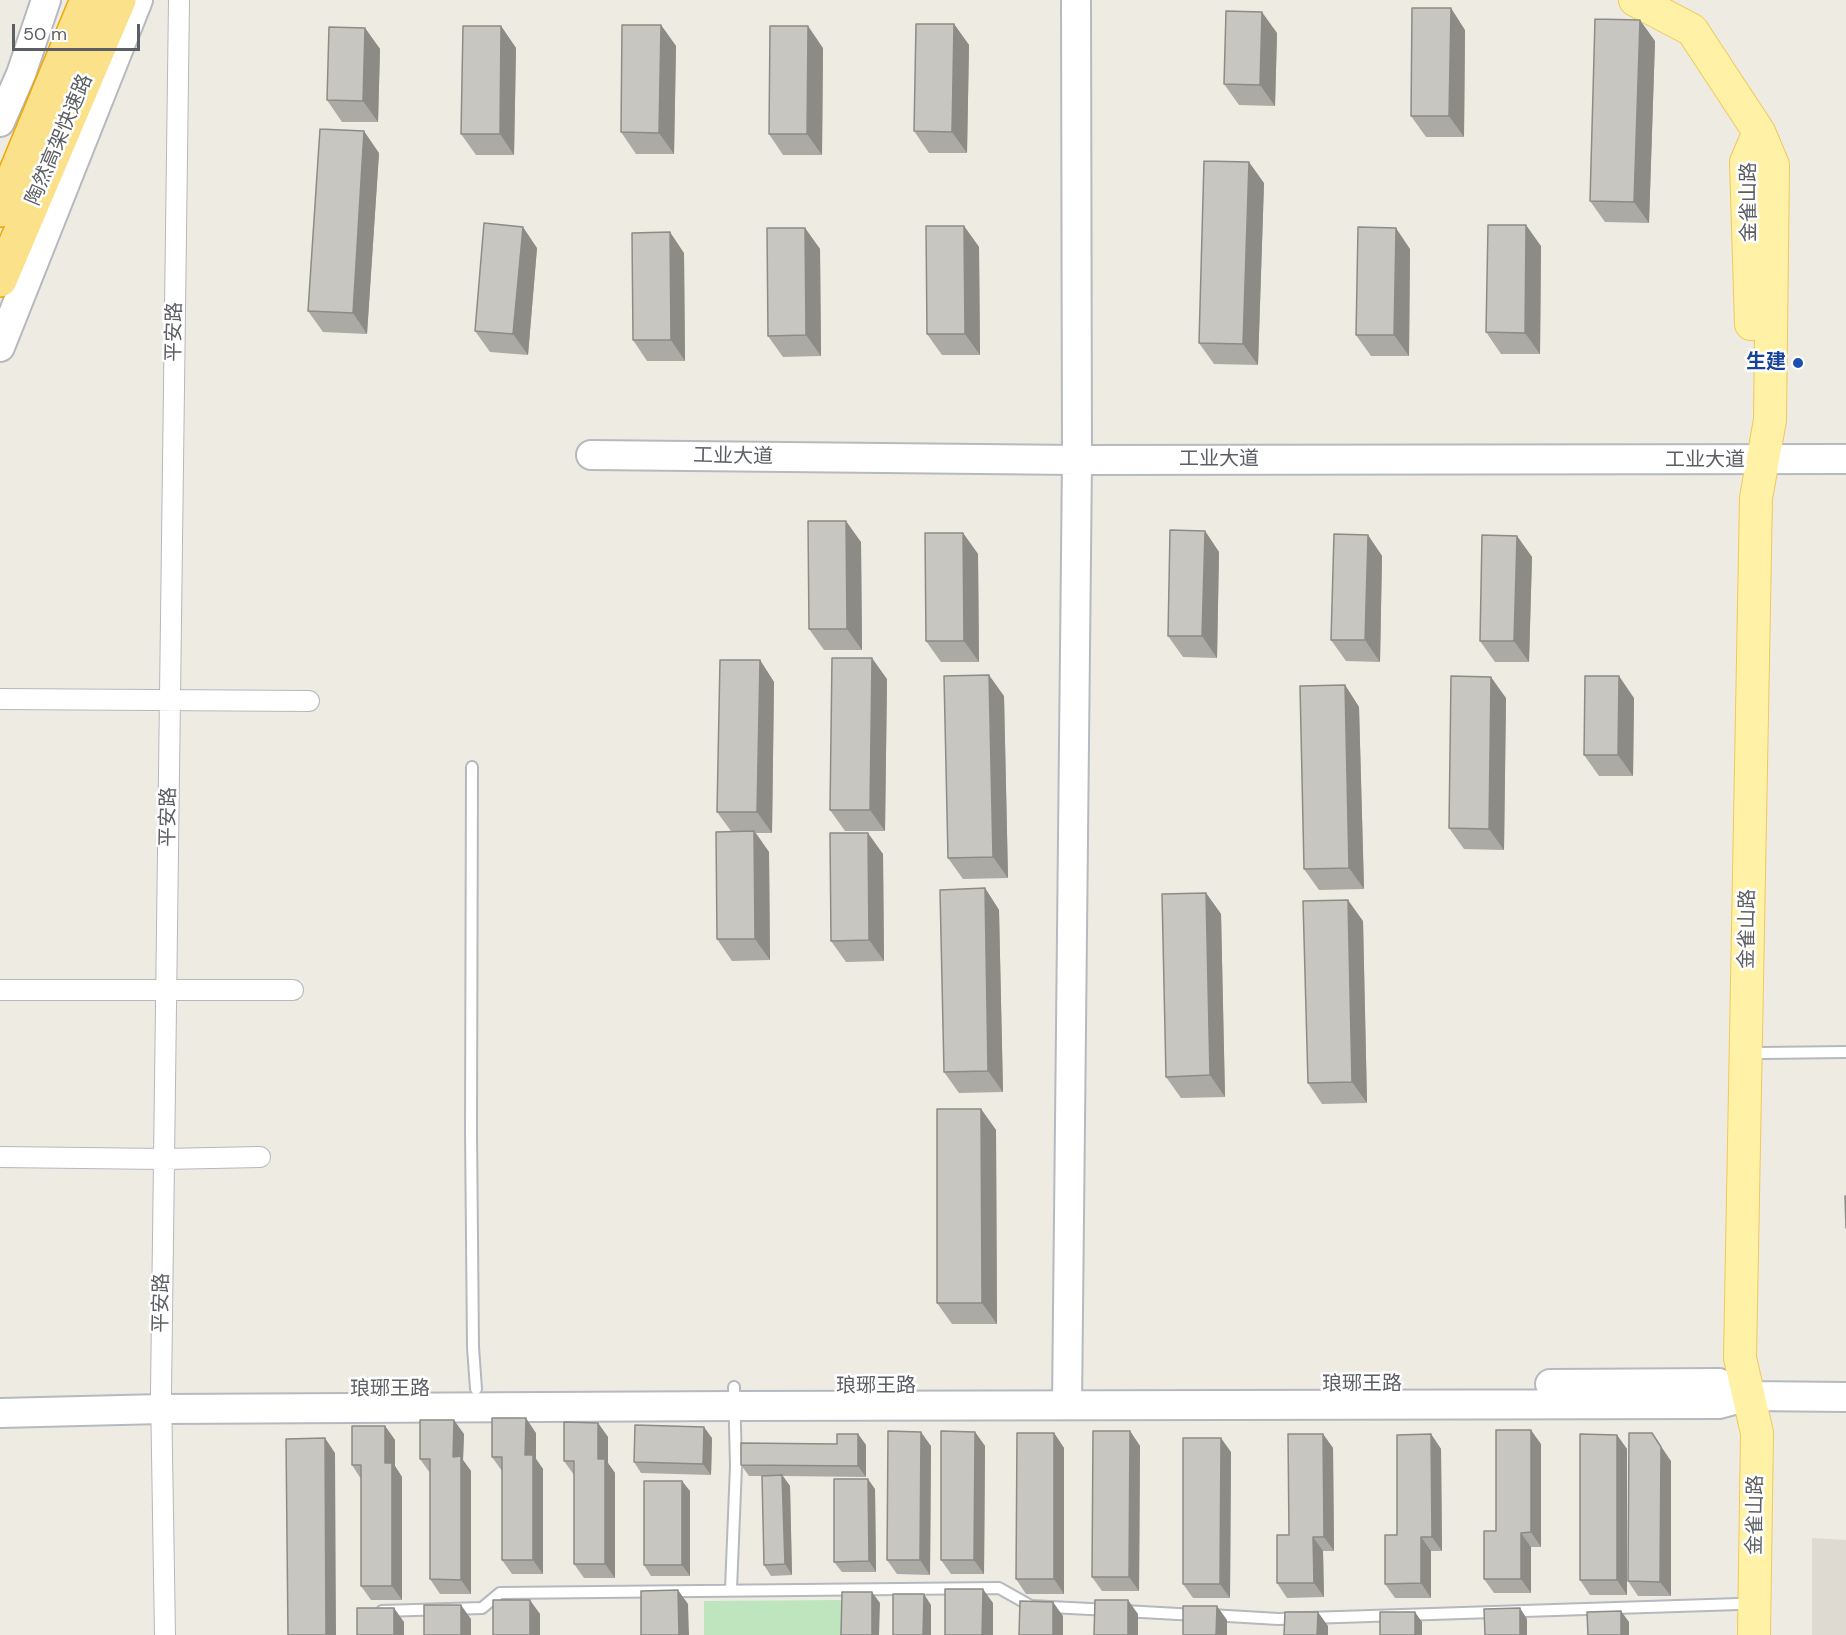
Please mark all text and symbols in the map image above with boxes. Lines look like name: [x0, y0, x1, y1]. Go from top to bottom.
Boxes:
scale bar: [15, 12, 142, 50]
text: 50 m: [23, 22, 67, 46]
street label: 陶然高架快速路: [22, 71, 98, 209]
street label: 金雀山路: [1738, 162, 1762, 242]
street label: 平安路: [162, 302, 188, 362]
place label: 生建: [1746, 351, 1786, 375]
marker: 生建: [1791, 356, 1805, 370]
street label: 工业大道: [693, 444, 773, 470]
street label: 工业大道: [1179, 448, 1259, 472]
street label: 工业大道: [1665, 449, 1745, 473]
street label: 平安路: [156, 787, 182, 847]
street label: 金雀山路: [1735, 889, 1761, 969]
street label: 平安路: [149, 1273, 175, 1333]
street label: 琅琊王路: [1322, 1373, 1402, 1397]
street label: 琅琊王路: [836, 1375, 916, 1399]
street label: 琅琊王路: [350, 1378, 430, 1402]
street label: 金雀山路: [1743, 1475, 1769, 1555]

